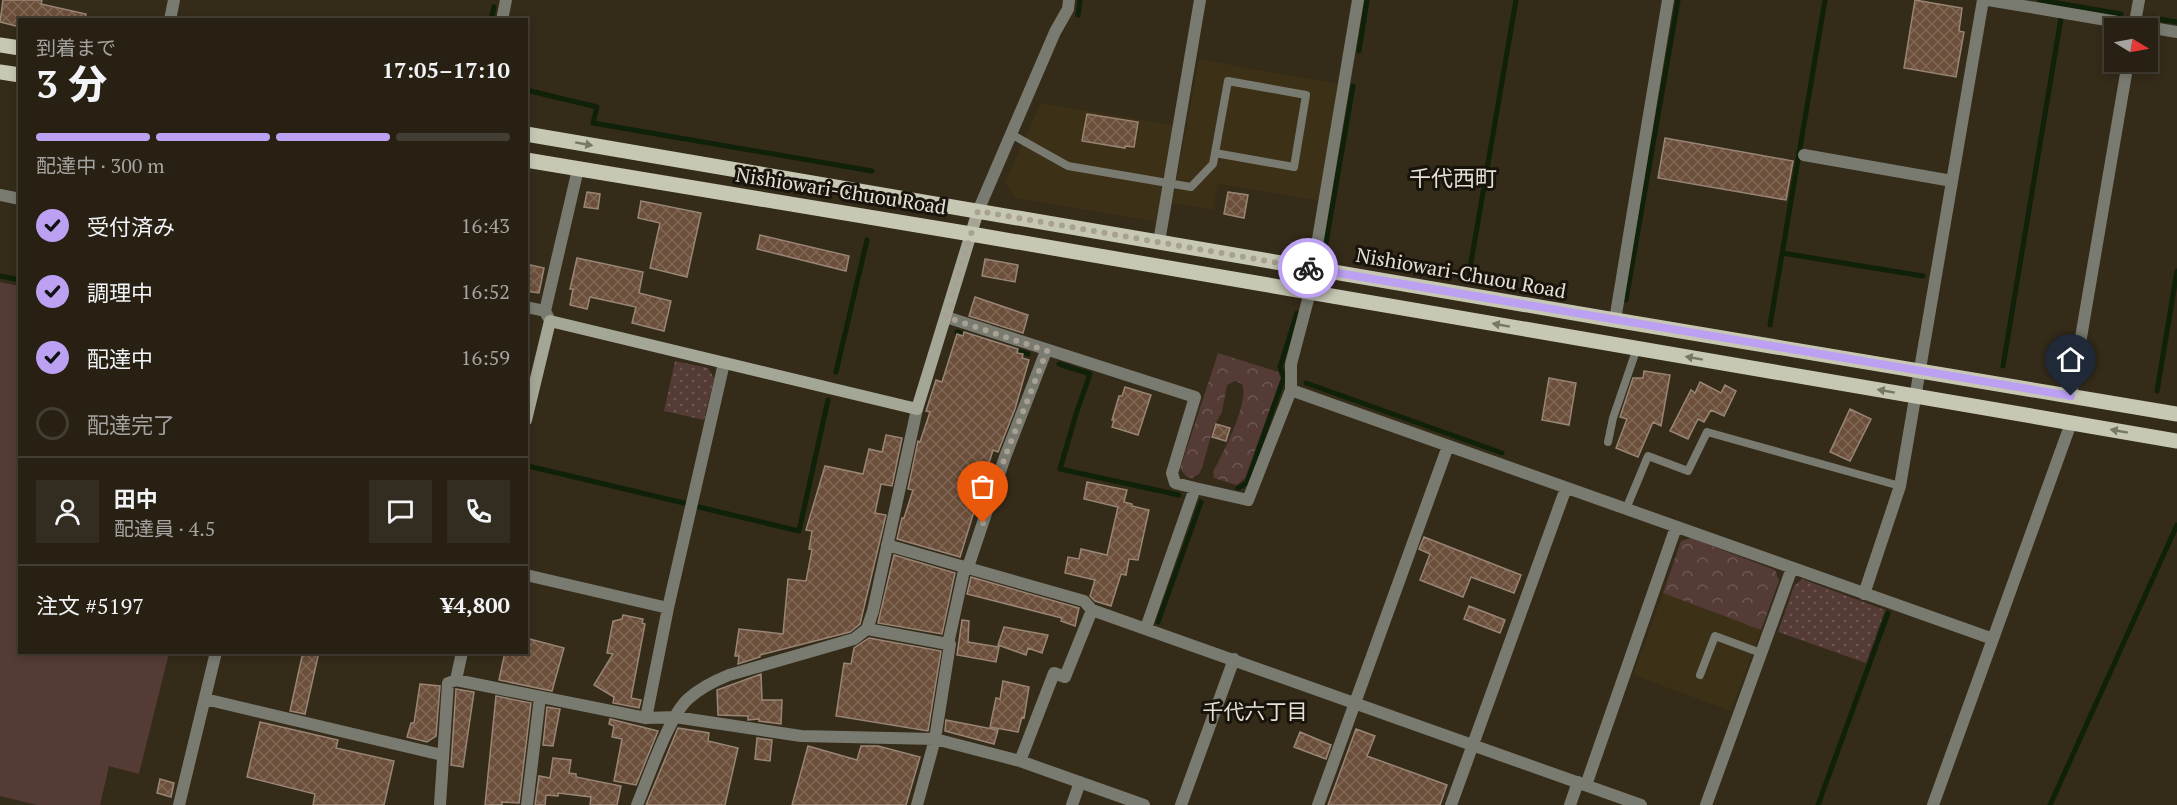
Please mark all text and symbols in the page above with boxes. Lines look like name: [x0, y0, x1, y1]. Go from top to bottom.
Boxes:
north arrow: [2104, 18, 2158, 72]
map controls: [2104, 18, 2158, 72]
text: 到着まで: [36, 34, 116, 61]
text: 17:05–17:10: [382, 55, 510, 84]
text: 3 分: [36, 57, 108, 109]
one-way arrow: [575, 139, 594, 148]
text: 配達中 · 300 m: [36, 152, 165, 179]
street label: Nishiowari-Chuou Road: [734, 161, 948, 220]
district label: 千代西町: [1409, 163, 1497, 192]
icon: check: [36, 209, 69, 242]
text: 受付済み: [87, 212, 175, 241]
text: 16:43: [461, 212, 510, 239]
courier: [1278, 238, 1338, 298]
street label: Nishiowari-Chuou Road: [1354, 241, 1568, 304]
icon: bike: [1292, 252, 1325, 285]
icon: check: [36, 275, 69, 308]
text: 調理中: [87, 278, 153, 307]
text: 16:52: [461, 278, 510, 305]
one-way arrow: [1492, 320, 1511, 329]
pin: [2045, 334, 2096, 396]
icon: check: [36, 341, 69, 374]
icon: home: [2054, 343, 2087, 376]
text: 配達中: [87, 344, 153, 373]
text: 16:59: [461, 344, 510, 371]
one-way arrow: [1684, 353, 1703, 362]
one-way arrow: [1876, 386, 1895, 395]
text: 配達完了: [87, 410, 175, 439]
one-way arrow: [2110, 427, 2129, 436]
pin: [957, 461, 1008, 523]
icon: bag: [966, 470, 999, 503]
button: person: [36, 480, 99, 543]
button: chat: [369, 480, 432, 543]
button: phone: [447, 480, 510, 543]
text: 田中: [114, 484, 158, 513]
text: 配達員 · 4.5: [114, 515, 215, 542]
text: ¥4,800: [441, 590, 510, 619]
text: 注文 #5197: [36, 591, 144, 620]
district label: 千代六丁目: [1203, 697, 1308, 725]

